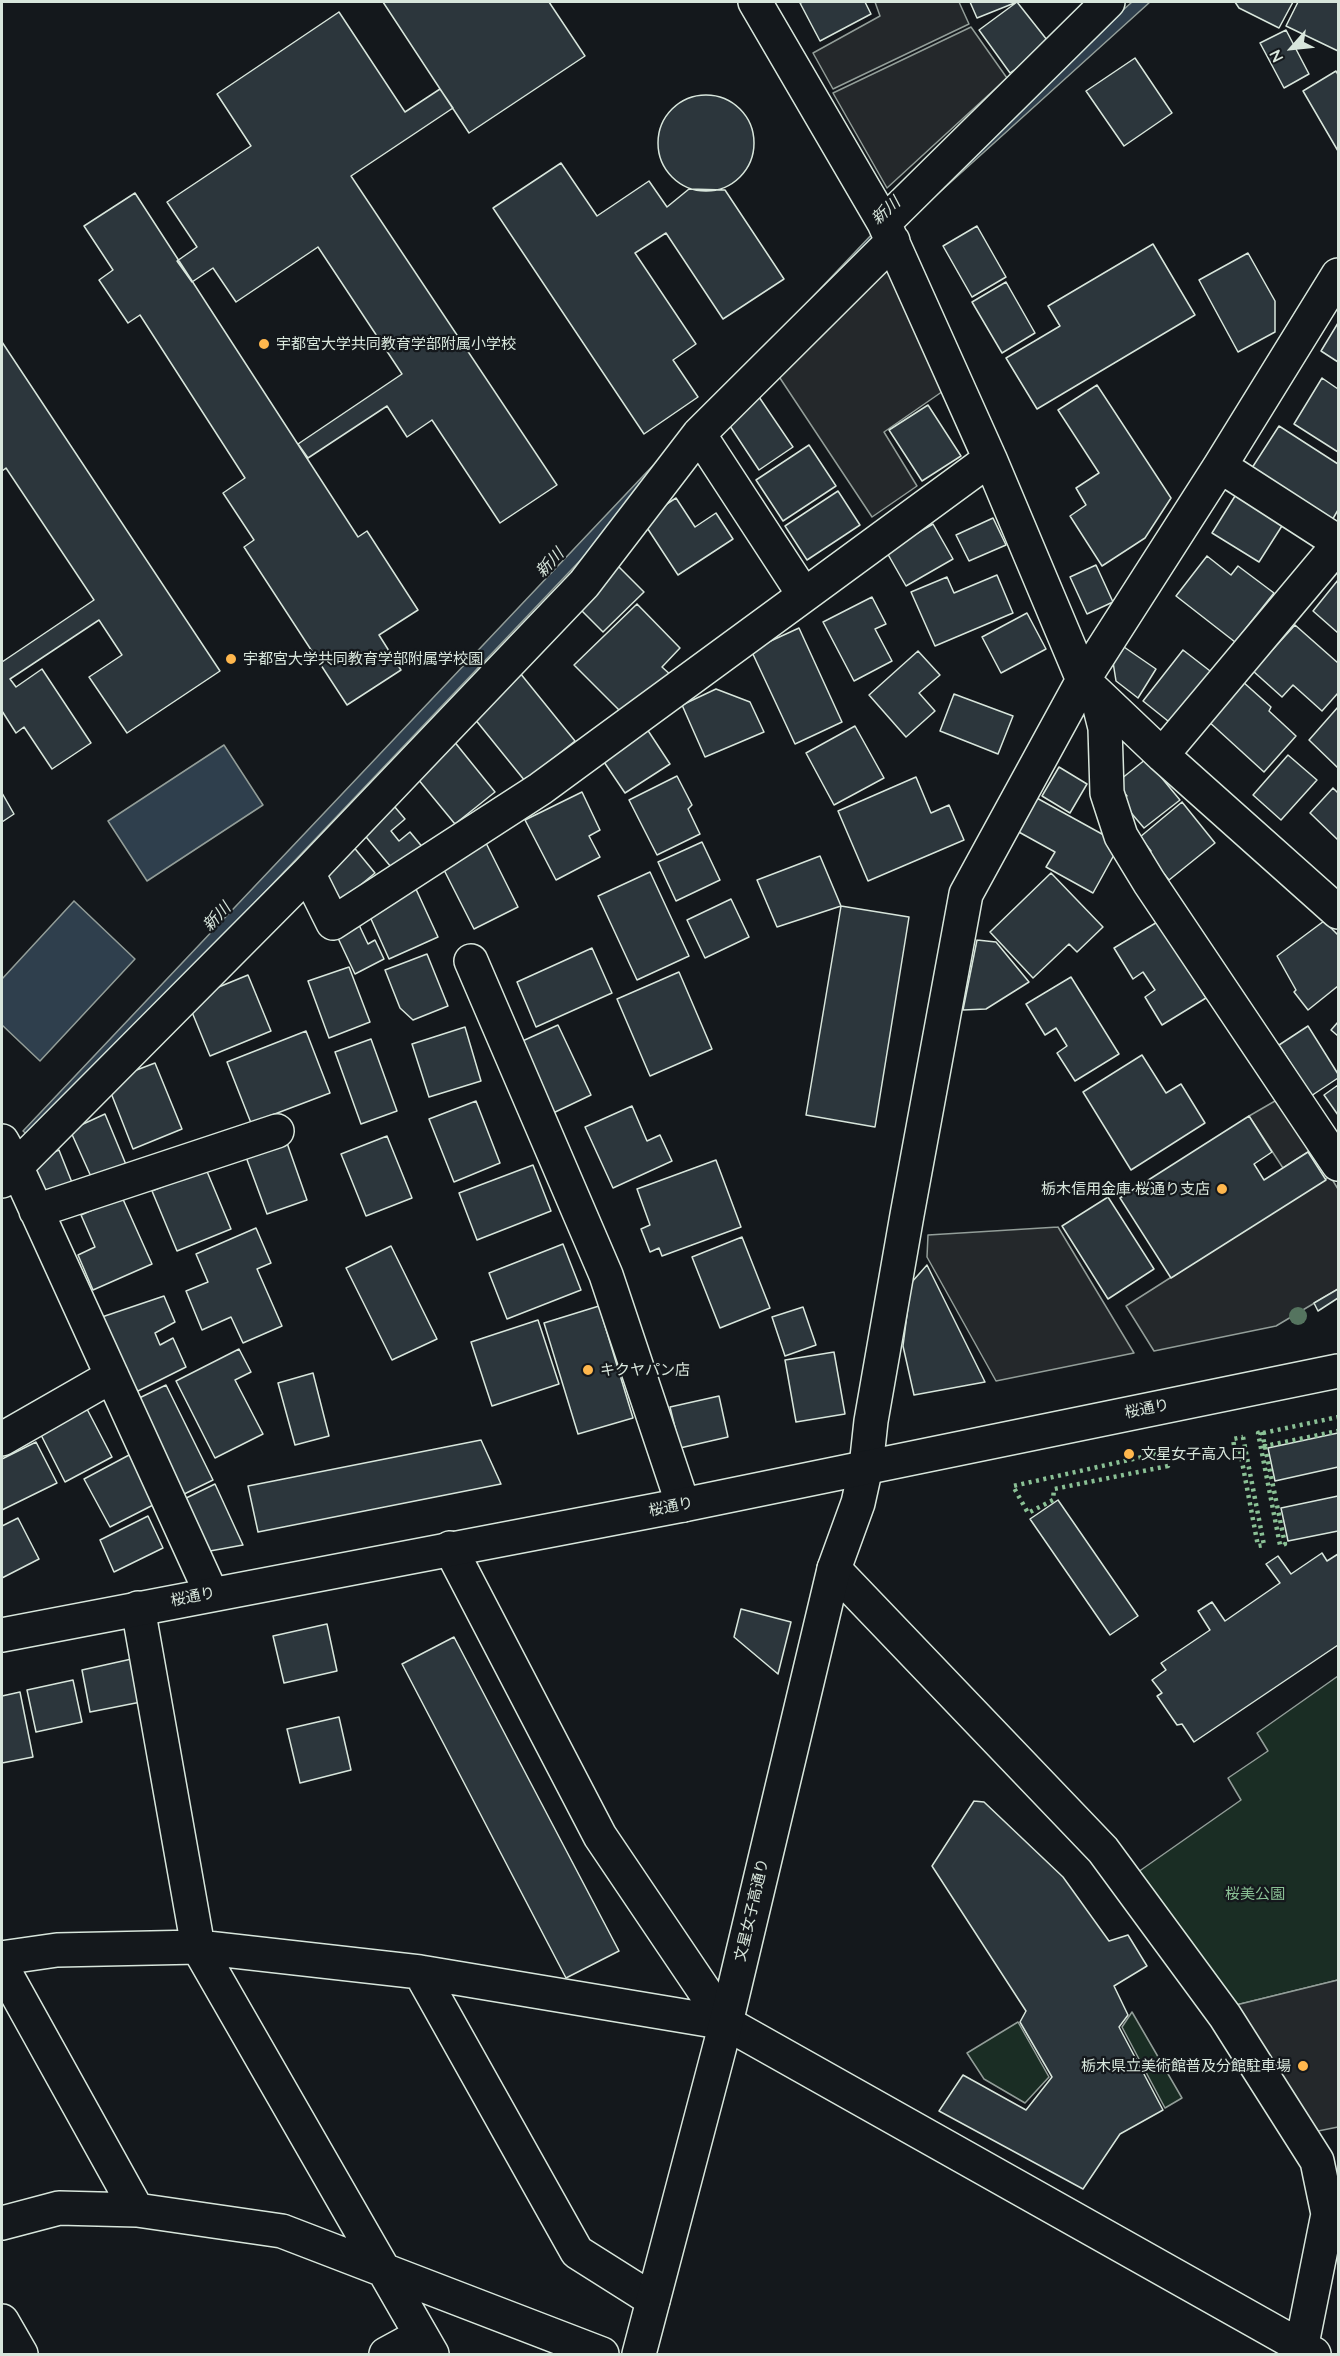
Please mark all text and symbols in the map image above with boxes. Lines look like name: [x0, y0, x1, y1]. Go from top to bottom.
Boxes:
north arrow: [1262, 18, 1322, 78]
text: N: [1264, 46, 1288, 66]
water label: 新川: [868, 193, 904, 229]
place label: 宇都宮大学共同教育学部附属小学校: [276, 335, 516, 353]
marker: 宇都宮大学共同教育学部附属小学校: [257, 337, 271, 351]
water label: 新川: [532, 545, 568, 581]
place label: 宇都宮大学共同教育学部附属学校園: [243, 650, 483, 668]
marker: 宇都宮大学共同教育学部附属学校園: [224, 652, 238, 666]
water label: 新川: [199, 899, 235, 935]
place label: 栃木信用金庫 桜通り支店: [1041, 1180, 1210, 1198]
marker: 栃木信用金庫 桜通り支店: [1215, 1182, 1229, 1196]
place label: キクヤパン店: [600, 1361, 690, 1379]
marker: キクヤパン店: [581, 1363, 595, 1377]
street label: 桜通り: [1123, 1396, 1171, 1422]
place label: 文星女子高入口: [1141, 1445, 1246, 1463]
marker: 文星女子高入口: [1122, 1447, 1136, 1461]
street label: 桜通り: [647, 1494, 695, 1520]
street label: 桜通り: [169, 1584, 217, 1610]
street label: 文星女子高通り: [731, 1857, 773, 1963]
park label: 桜美公園: [1225, 1885, 1285, 1903]
place label: 栃木県立美術館普及分館駐車場: [1081, 2057, 1291, 2075]
marker: 栃木県立美術館普及分館駐車場: [1296, 2059, 1310, 2073]

